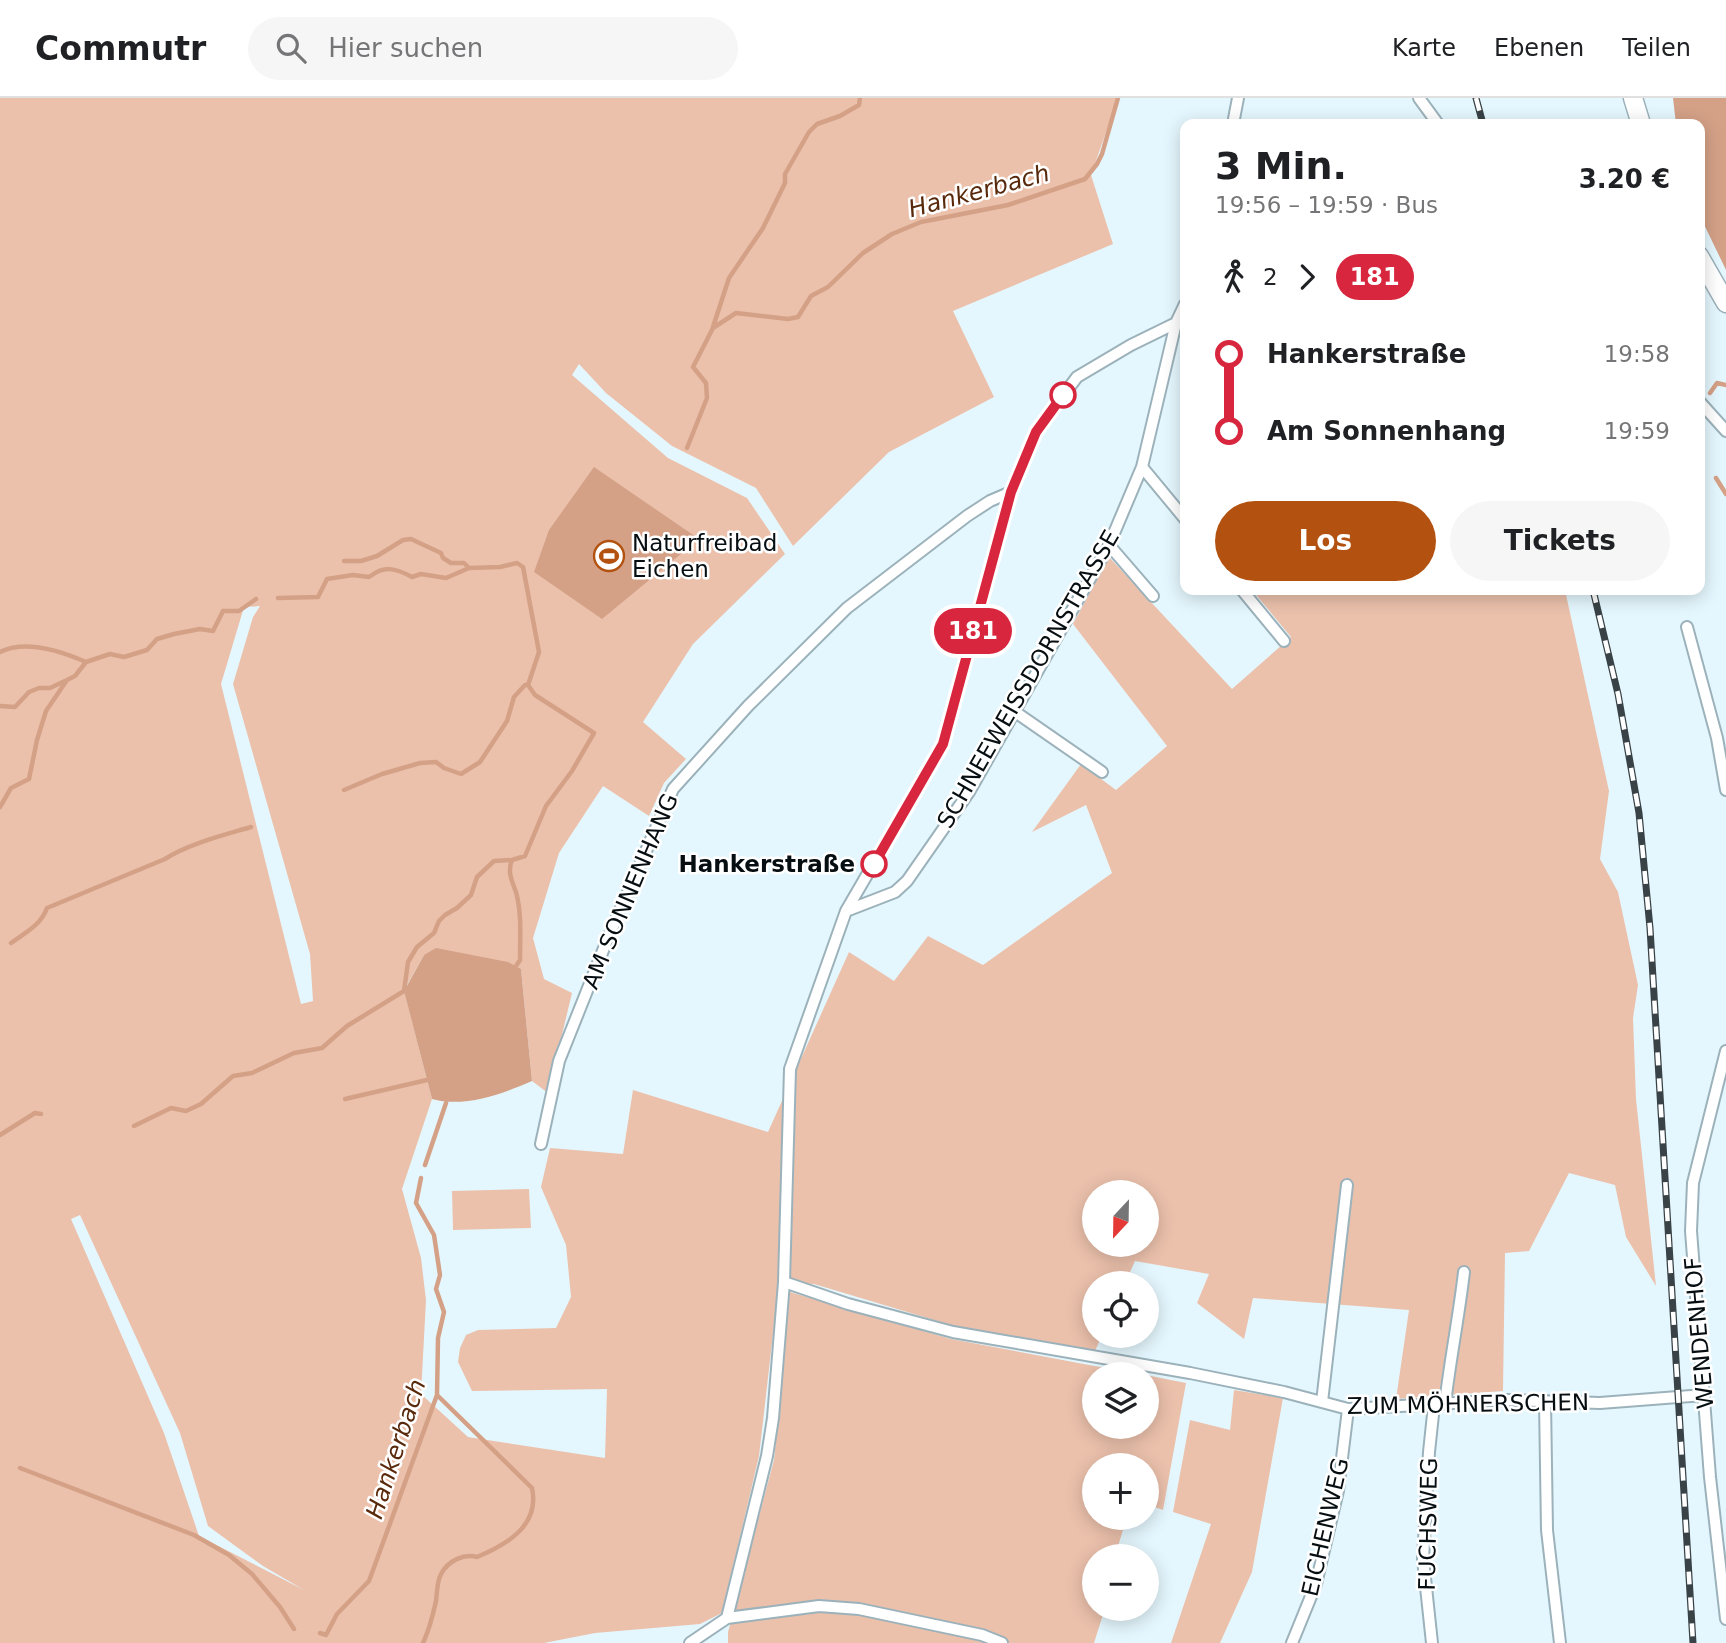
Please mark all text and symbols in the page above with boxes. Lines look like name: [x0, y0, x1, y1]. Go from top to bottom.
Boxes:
search box: [248, 17, 738, 80]
text: Commutr: [35, 29, 206, 68]
icon: search: [272, 29, 310, 67]
text: Hier suchen: [328, 33, 483, 63]
text: Karte: [1392, 34, 1456, 62]
text: Ebenen: [1494, 34, 1584, 62]
text: Teilen: [1622, 34, 1691, 62]
text: 3 Min.: [1215, 144, 1347, 188]
water label: Hankerbach: [905, 159, 1053, 223]
text: 3.20 €: [1579, 164, 1670, 194]
text: 19:56 – 19:59 · Bus: [1215, 192, 1438, 218]
icon: walk: [1215, 258, 1253, 296]
icon: forward: [1288, 258, 1326, 296]
text: 181: [1350, 263, 1400, 291]
text: 2: [1263, 264, 1278, 290]
text: Hankerstraße: [1267, 339, 1466, 369]
text: 19:58: [1604, 341, 1670, 367]
unlabelled marker: [1050, 382, 1076, 408]
text: Am Sonnenhang: [1267, 416, 1506, 446]
text: 19:59: [1604, 418, 1670, 444]
button: Los: [1215, 501, 1436, 581]
button: Tickets: [1450, 501, 1670, 581]
street label: SCHNEEWEISSDORNSTRASSE: [932, 525, 1124, 833]
place label: Naturfreibad Eichen: [632, 530, 777, 582]
sports icon: Naturfreibad Eichen: [592, 539, 626, 573]
line badge: 181: [933, 608, 1013, 654]
text: 181: [948, 617, 998, 645]
street label: AM SONNENHANG: [577, 789, 683, 993]
place label: Hankerstraße: [679, 851, 855, 877]
marker: Hankerstraße: [861, 851, 887, 877]
north arrow: [1082, 1180, 1158, 1256]
map controls: [1082, 1180, 1159, 1621]
street label: WENDENHOF: [1679, 1256, 1719, 1410]
button: locate: [1082, 1271, 1159, 1348]
button: layers: [1082, 1362, 1159, 1439]
water label: Hankerbach: [360, 1376, 432, 1522]
street label: ZUM MÖHNERSCHEN: [1347, 1388, 1589, 1419]
button: +: [1082, 1453, 1159, 1530]
street label: EICHENWEG: [1296, 1455, 1354, 1599]
street label: FUCHSWEG: [1414, 1457, 1442, 1591]
button: −: [1082, 1544, 1159, 1621]

